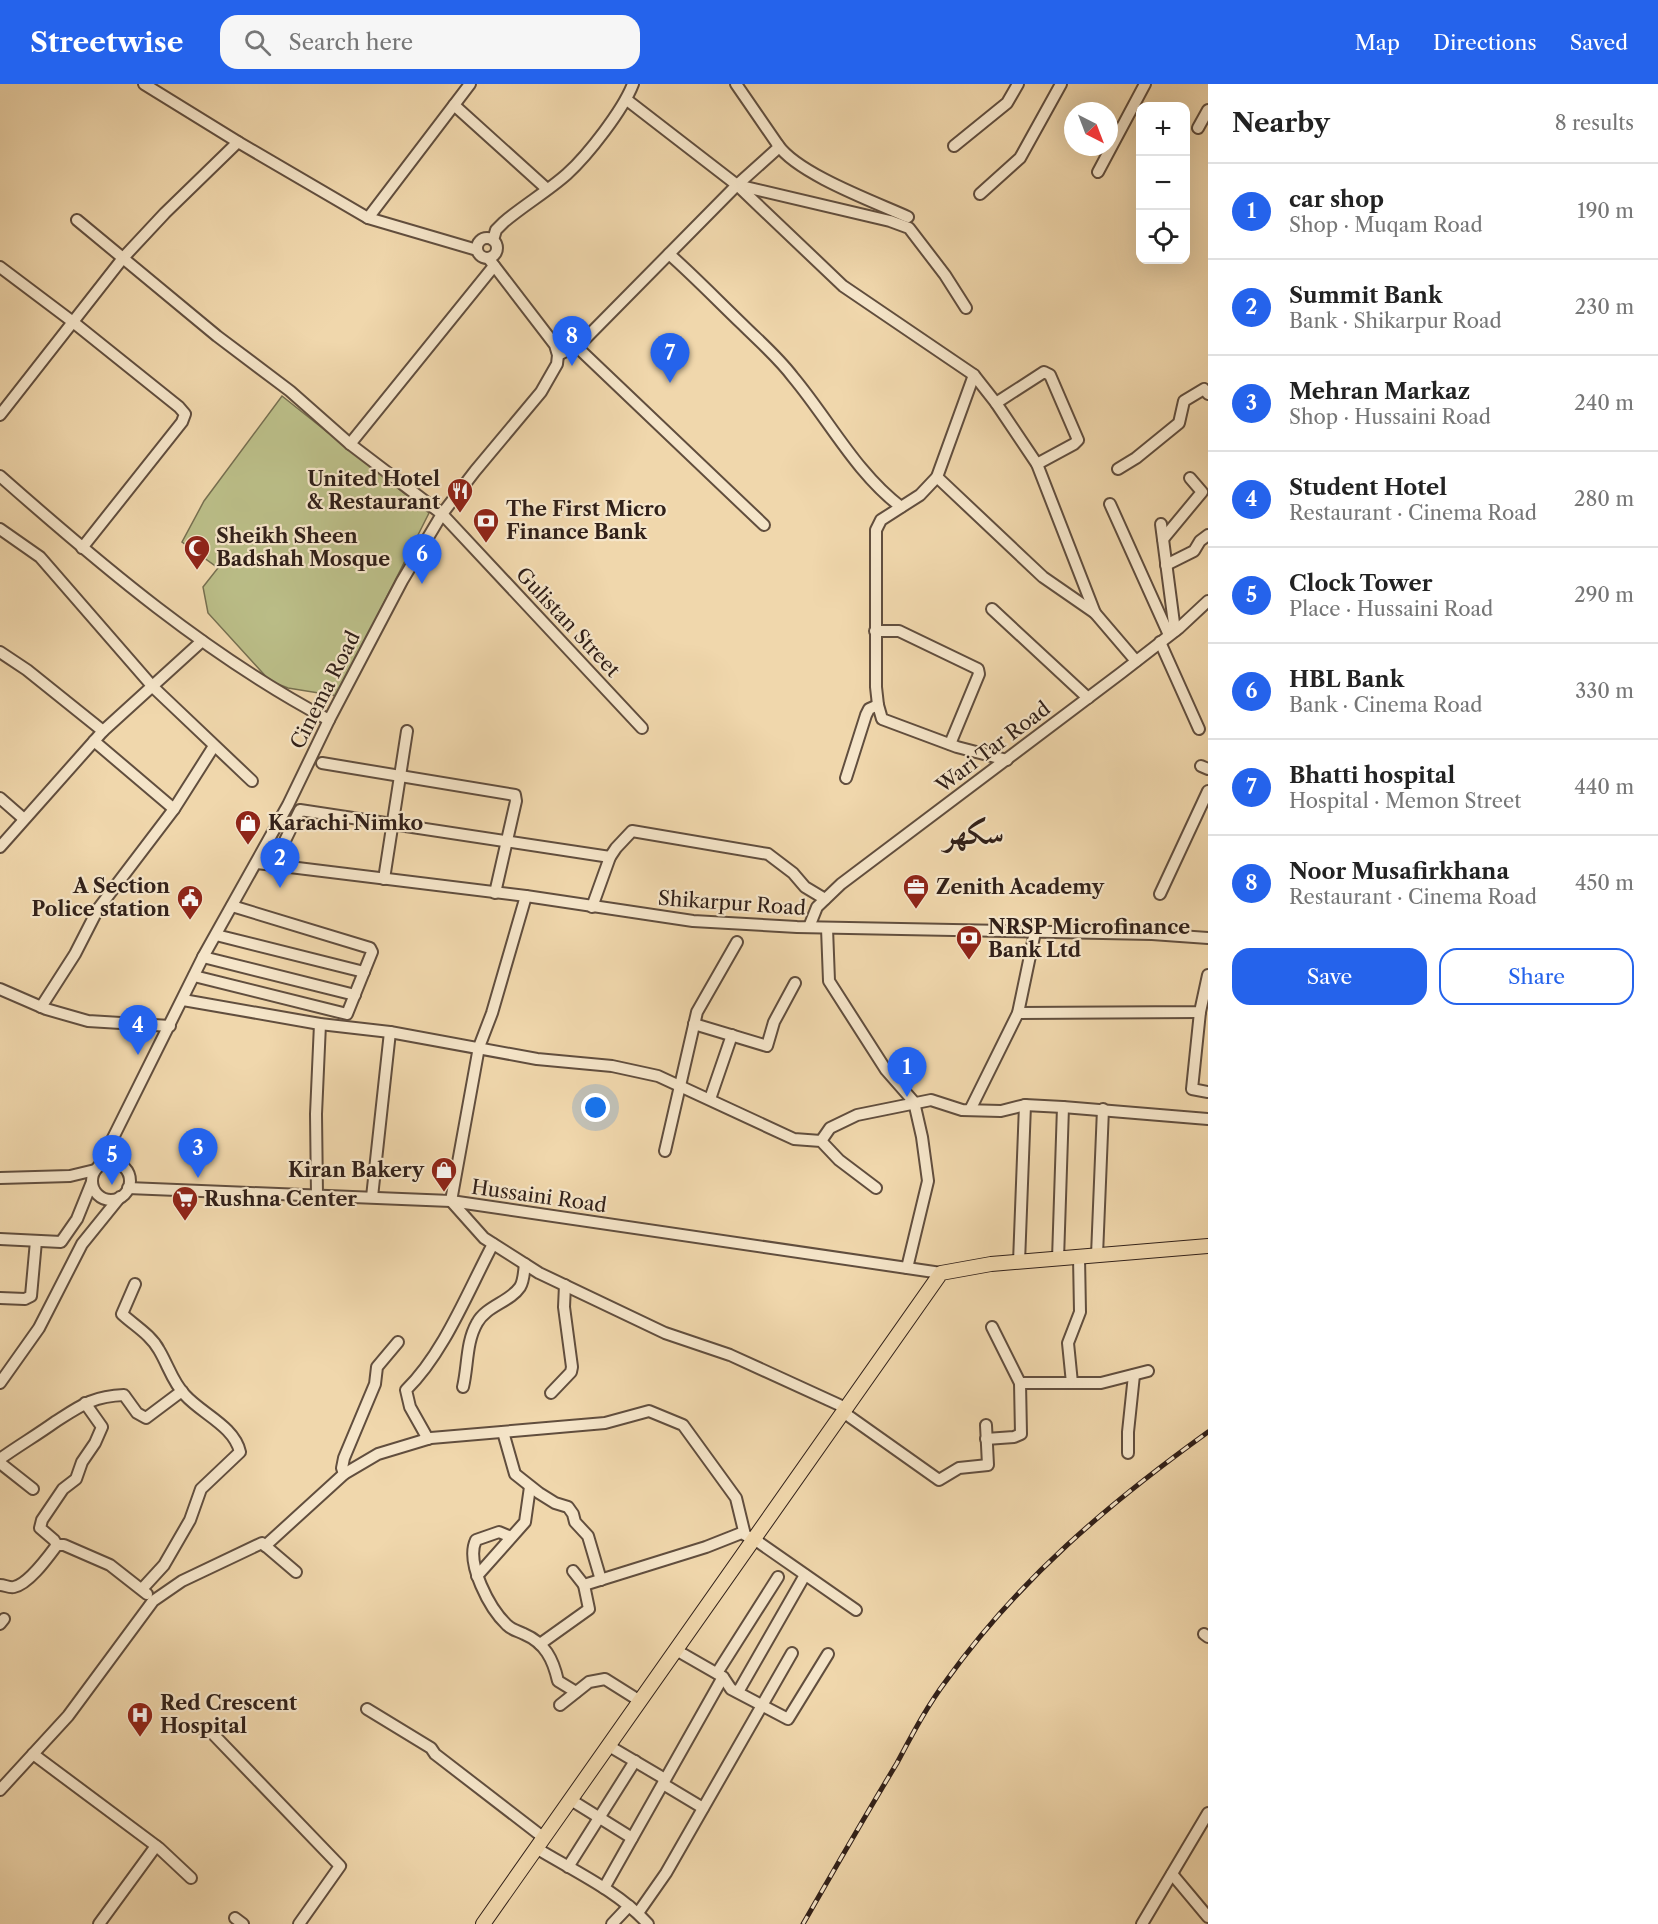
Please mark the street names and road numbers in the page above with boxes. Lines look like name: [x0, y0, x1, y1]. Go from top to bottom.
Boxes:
street label: Gulistan Street: [511, 562, 625, 682]
street label: Cinema Road: [285, 627, 365, 753]
street label: Wari Tar Road: [930, 696, 1055, 798]
street label: Shikarpur Road: [657, 886, 807, 920]
street label: Hussaini Road: [470, 1175, 608, 1217]

